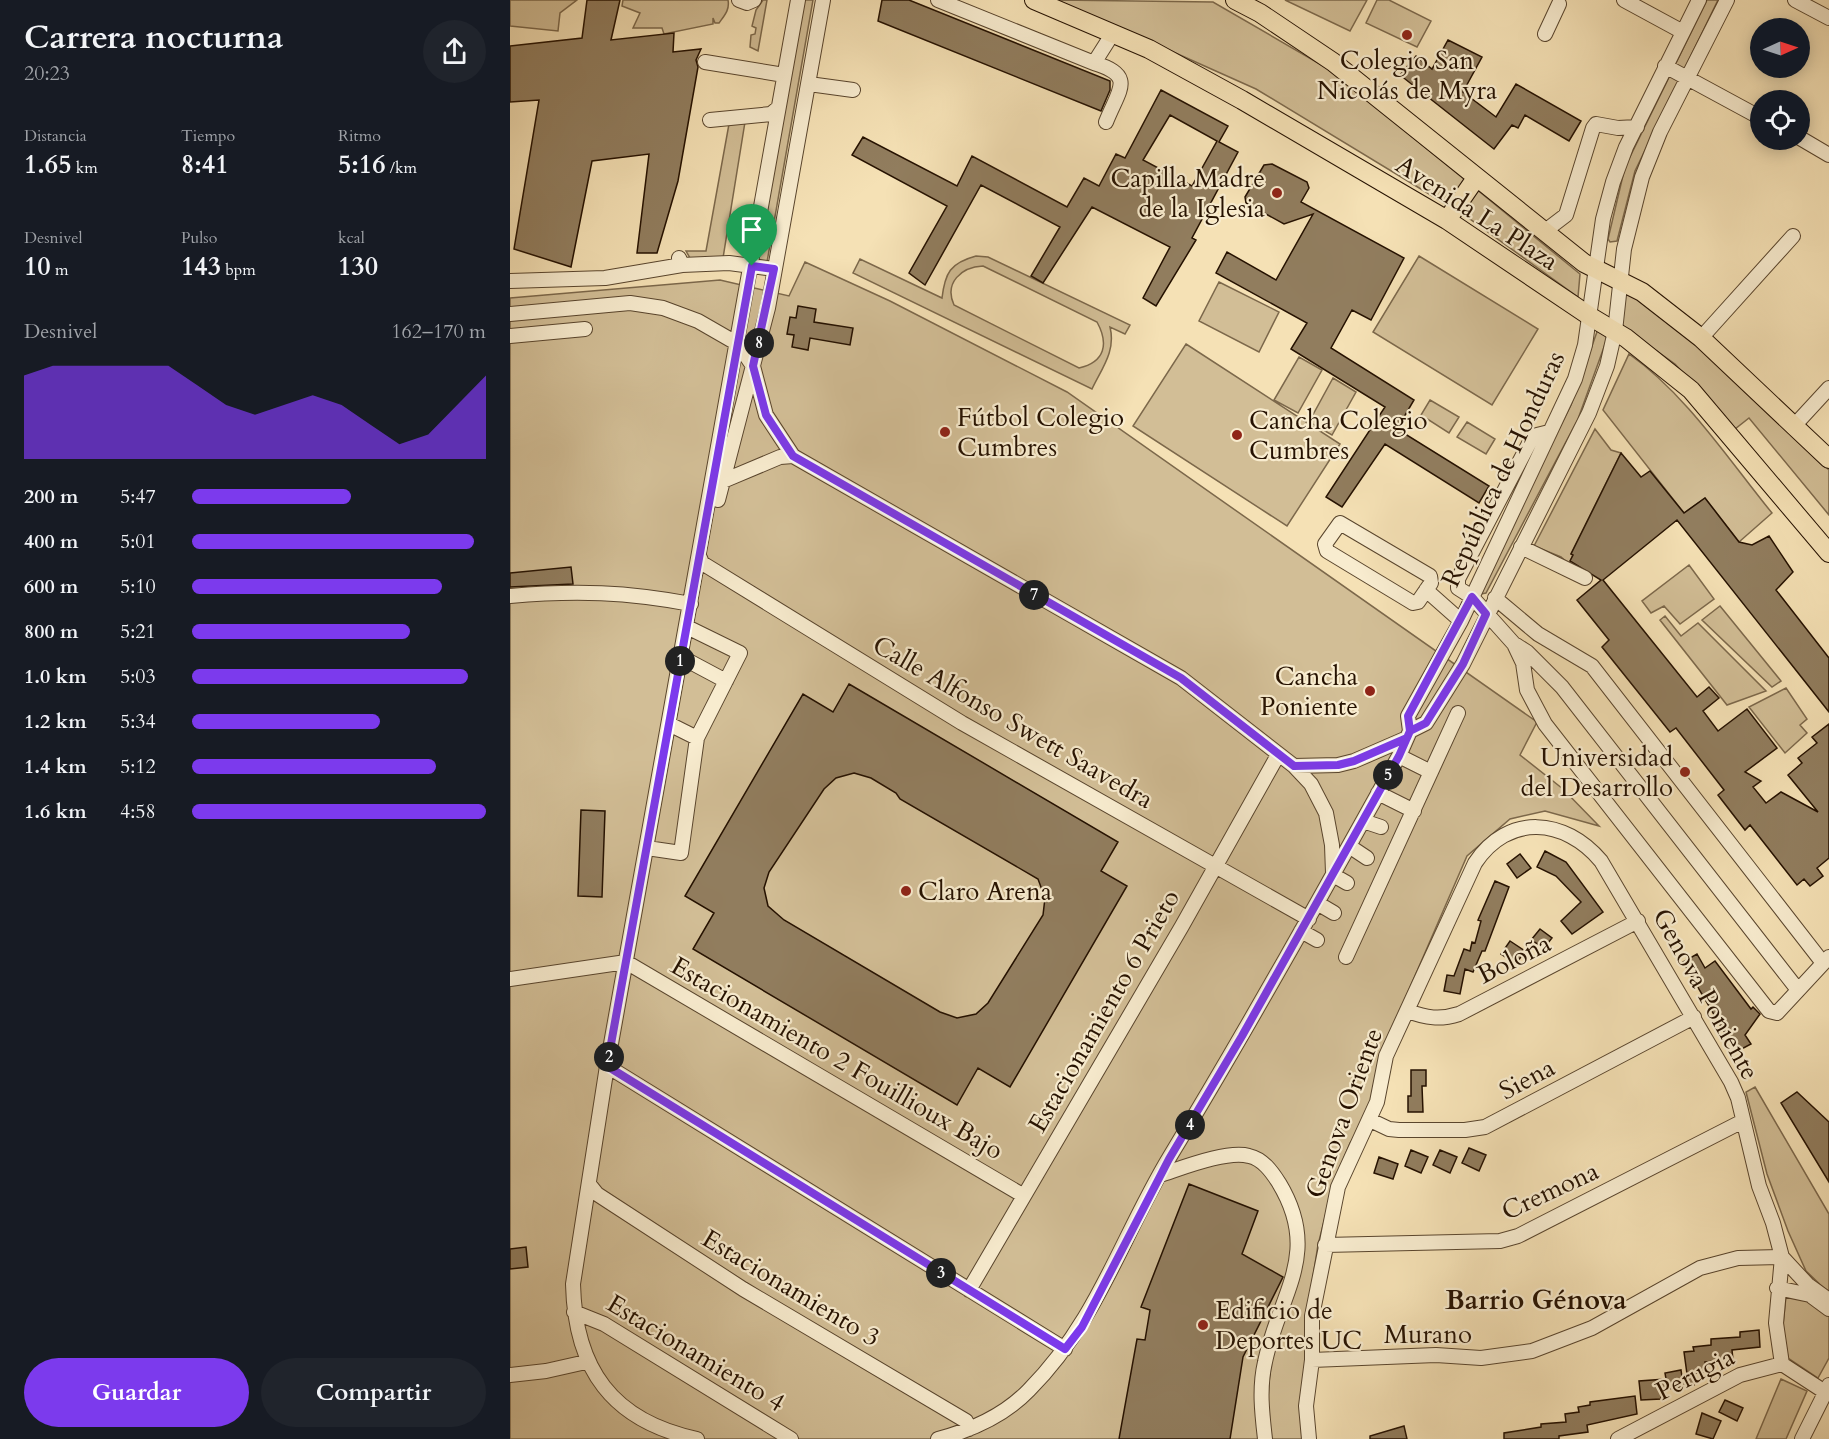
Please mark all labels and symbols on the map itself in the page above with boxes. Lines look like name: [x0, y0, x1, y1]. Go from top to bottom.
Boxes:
north arrow: [1750, 18, 1810, 78]
marker: Colegio San Nicolás de Myra: [1400, 28, 1414, 42]
place label: Colegio San Nicolás de Myra: [1317, 43, 1497, 108]
street label: Avenida La Plaza: [1389, 147, 1565, 279]
place label: Capilla Madre de la Iglesia: [1110, 161, 1265, 226]
marker: Capilla Madre de la Iglesia: [1270, 186, 1284, 200]
pin: [726, 204, 777, 266]
pin: 8: [744, 328, 774, 358]
street label: República de Honduras: [1433, 345, 1573, 593]
place label: Fútbol Colegio Cumbres: [957, 400, 1124, 465]
place label: Cancha Colegio Cumbres: [1249, 403, 1428, 468]
marker: Fútbol Colegio Cumbres: [938, 425, 952, 439]
marker: Cancha Colegio Cumbres: [1230, 428, 1244, 442]
pin: 7: [1019, 580, 1049, 610]
street label: Calle Alfonso Swett Saavedra: [866, 627, 1160, 817]
pin: 1: [665, 646, 695, 676]
place label: Cancha Poniente: [1260, 659, 1358, 724]
marker: Cancha Poniente: [1363, 684, 1377, 698]
place label: Universidad del Desarrollo: [1521, 740, 1673, 805]
pin: 5: [1373, 760, 1403, 790]
marker: Universidad del Desarrollo: [1678, 765, 1692, 779]
place label: Claro Arena: [918, 874, 1052, 909]
street label: Estacionamiento 6 Prieto: [1020, 883, 1188, 1139]
marker: Claro Arena: [899, 884, 913, 898]
street label: Genova Poniente: [1644, 902, 1768, 1086]
street label: Boloña: [1471, 926, 1557, 992]
street label: Estacionamiento 2 Fouillioux Bajo: [664, 948, 1010, 1168]
street label: Genova Oriente: [1297, 1023, 1391, 1203]
pin: 2: [594, 1042, 624, 1072]
street label: Siena: [1493, 1050, 1561, 1108]
pin: 4: [1175, 1110, 1205, 1140]
street label: Cremona: [1496, 1153, 1604, 1229]
street label: Estacionamiento 3: [695, 1221, 887, 1355]
pin: 3: [926, 1258, 956, 1288]
district label: Barrio Génova: [1445, 1282, 1627, 1319]
street label: Estacionamiento 4: [600, 1286, 792, 1420]
place label: Edificio de Deportes UC: [1215, 1293, 1362, 1358]
street label: Murano: [1384, 1317, 1472, 1352]
marker: Edificio de Deportes UC: [1196, 1318, 1210, 1332]
street label: Perugia: [1650, 1339, 1740, 1409]

